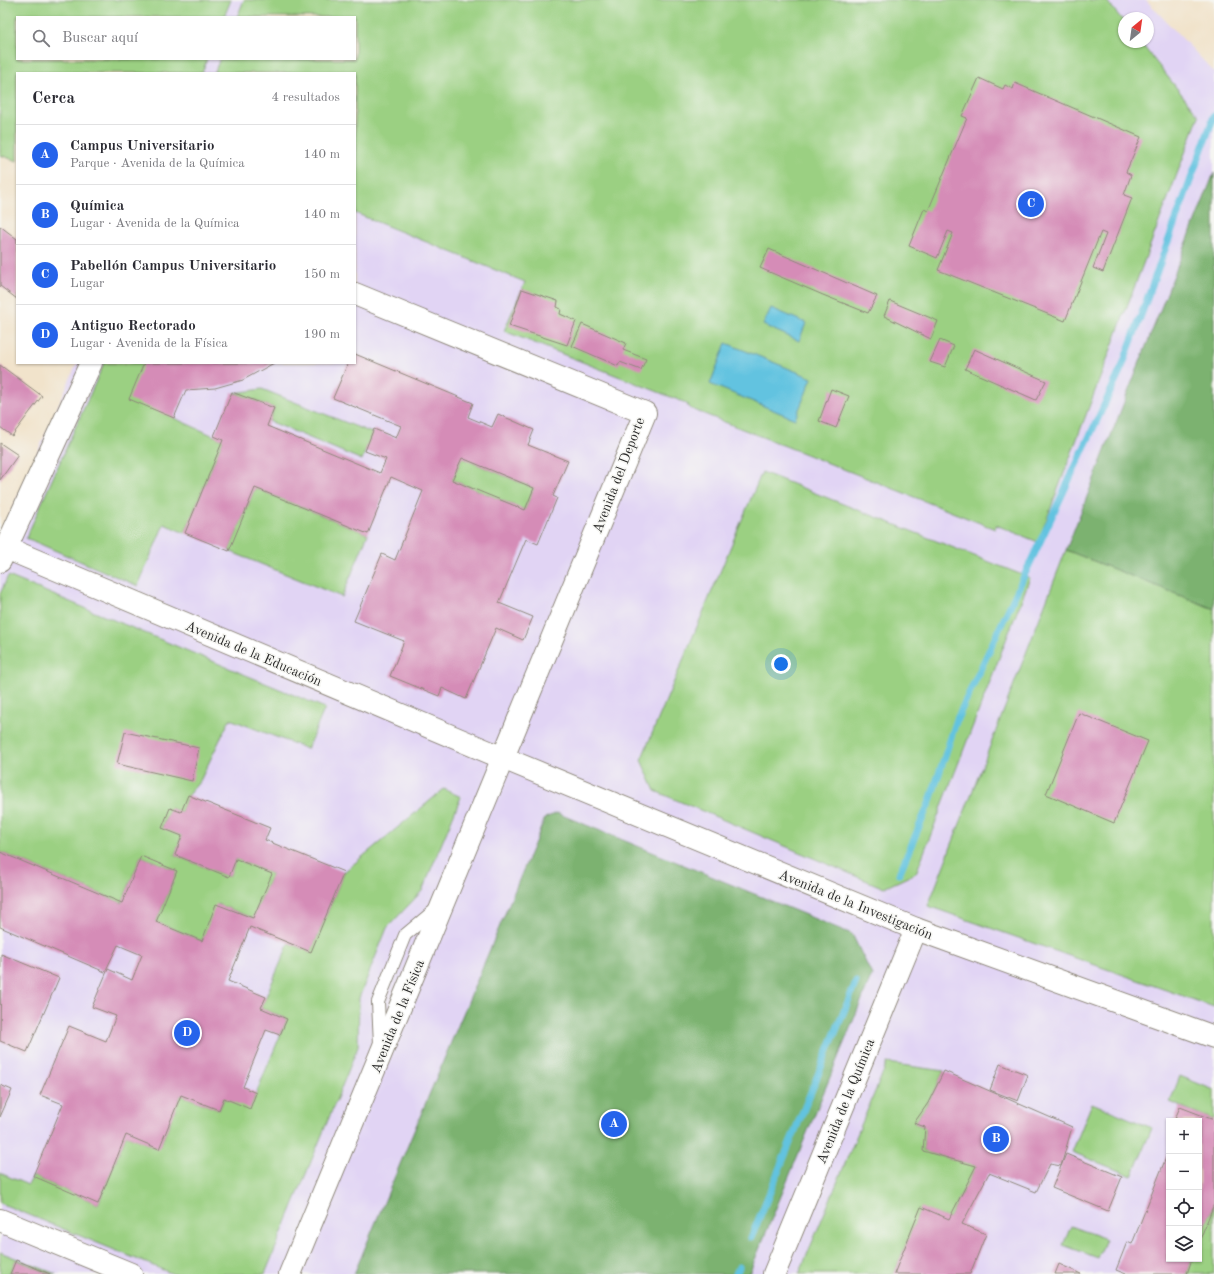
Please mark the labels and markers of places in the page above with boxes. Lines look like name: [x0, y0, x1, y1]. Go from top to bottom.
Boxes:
pin: C: [1018, 189, 1044, 219]
pin: D: [174, 1018, 200, 1048]
pin: A: [601, 1109, 627, 1139]
pin: B: [983, 1124, 1009, 1154]

